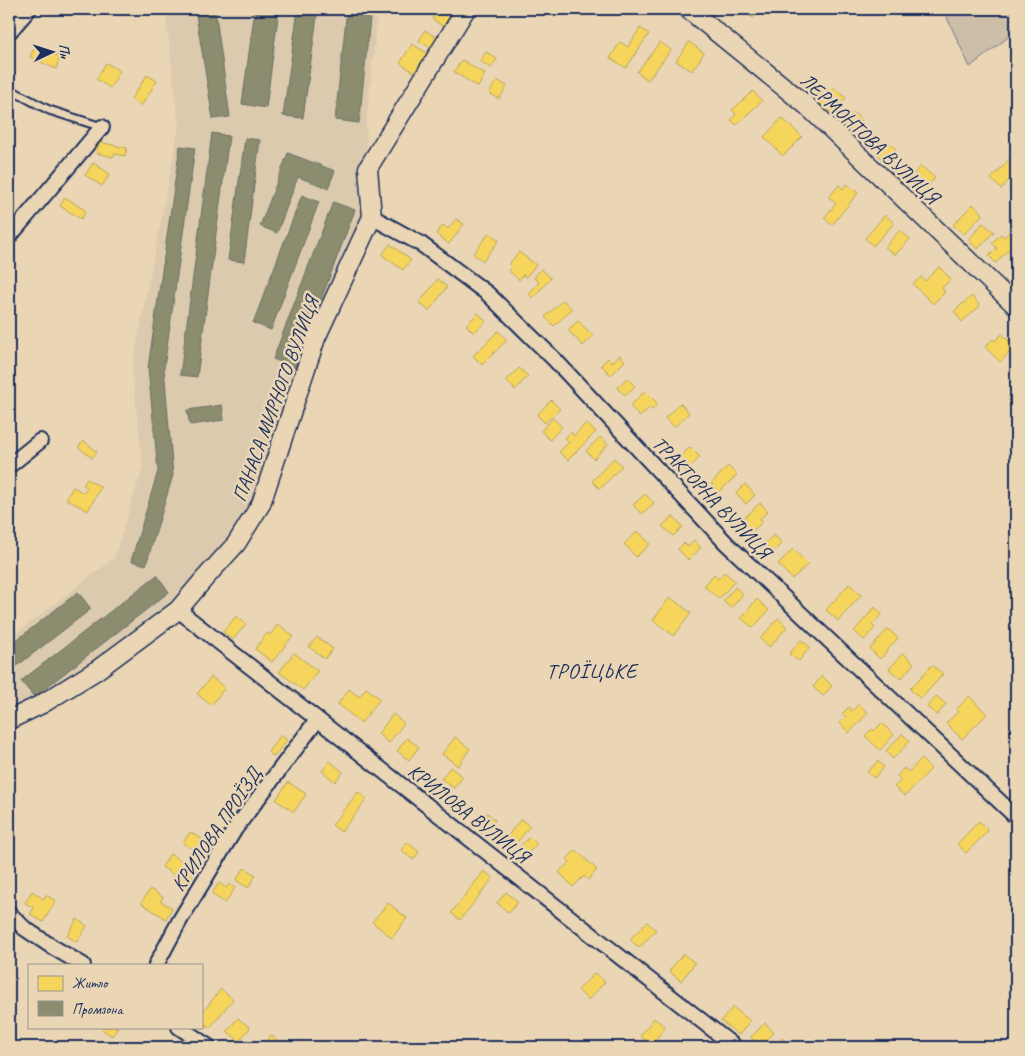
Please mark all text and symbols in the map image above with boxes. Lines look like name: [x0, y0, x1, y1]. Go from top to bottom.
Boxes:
north arrow: [28, 28, 78, 78]
text: Пн: [55, 43, 74, 60]
street label: ЛЕРМОНТОВА ВУЛИЦЯ: [795, 68, 946, 211]
street label: ПАНАСА МИРНОГО ВУЛИЦЯ: [227, 290, 325, 505]
street label: ТРАКТОРНА ВУЛИЦЯ: [647, 431, 779, 566]
district label: ТРОЇЦЬКЕ: [546, 658, 639, 684]
street label: КРИЛОВА ВУЛИЦЯ: [403, 758, 537, 870]
street label: КРИЛОВА ПРОЇЗД: [166, 761, 268, 896]
legend: [28, 964, 202, 1028]
text: Житло: [72, 974, 109, 993]
text: Промзона: [72, 1000, 124, 1019]

